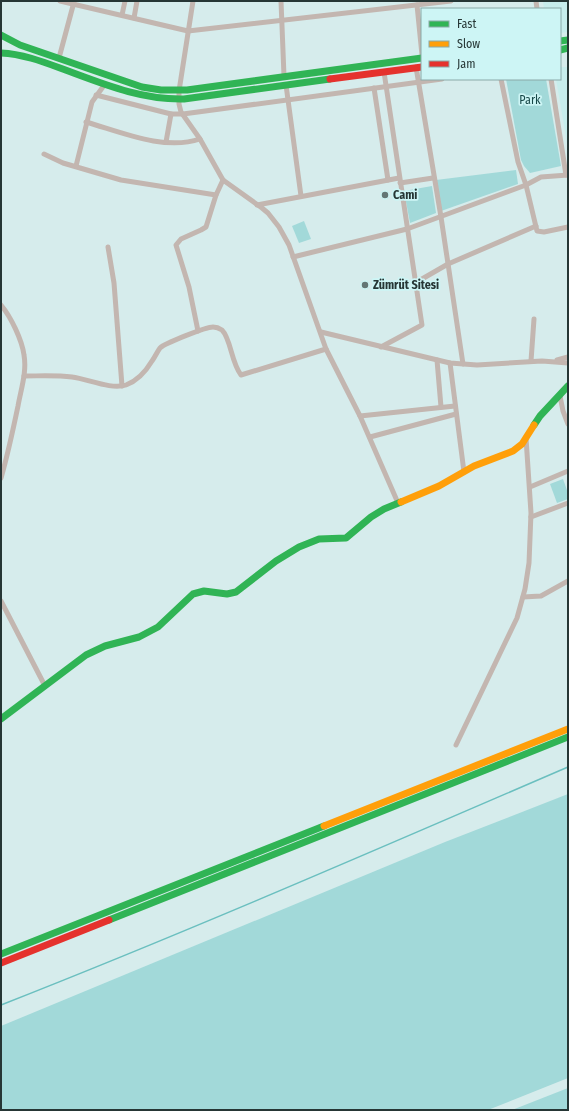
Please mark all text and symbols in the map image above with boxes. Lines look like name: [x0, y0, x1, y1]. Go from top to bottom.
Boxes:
legend: [421, 8, 561, 80]
text: Fast: [457, 17, 476, 31]
text: Slow: [457, 37, 480, 51]
text: Jam: [457, 57, 475, 71]
park label: Park: [519, 93, 541, 107]
place label: Cami: [393, 188, 417, 202]
marker: Cami: [380, 190, 390, 200]
place label: Zümrüt Sitesi: [373, 278, 439, 292]
marker: Zümrüt Sitesi: [360, 280, 370, 290]

